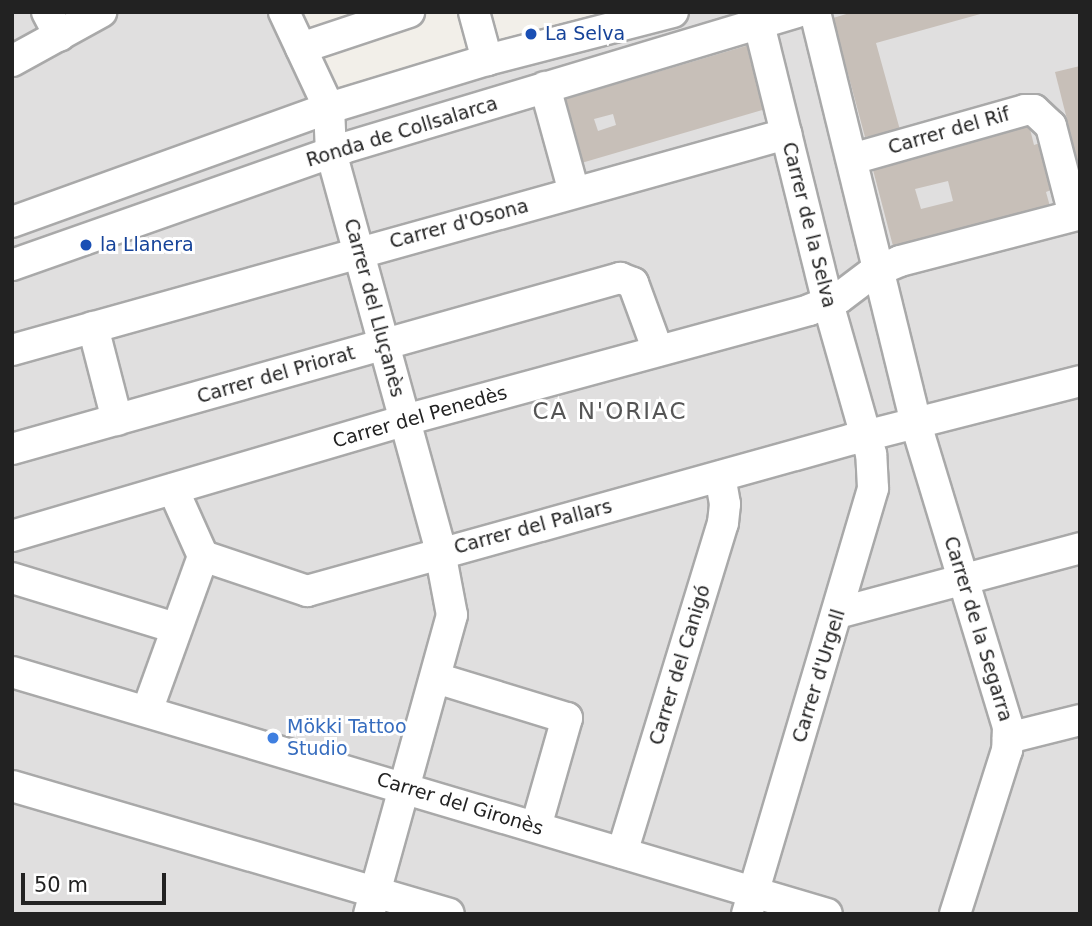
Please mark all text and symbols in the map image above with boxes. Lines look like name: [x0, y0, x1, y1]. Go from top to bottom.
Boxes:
place label: La Selva: [545, 23, 625, 45]
marker: La Selva: [523, 26, 539, 42]
street label: Ronda de Collsalarca: [304, 92, 500, 172]
street label: Carrer del Rif: [886, 103, 1012, 159]
street label: Carrer de la Selva: [777, 140, 841, 310]
street label: Carrer d'Osona: [387, 195, 531, 253]
street label: Carrer del Lluçanès: [339, 216, 409, 400]
place label: la Llanera: [100, 234, 194, 256]
marker: la Llanera: [78, 237, 94, 253]
street label: Carrer del Priorat: [194, 342, 358, 408]
street label: Carrer del Penedès: [330, 381, 510, 453]
district label: CA N'ORIAC: [534, 397, 686, 425]
street label: Carrer del Pallars: [452, 495, 614, 559]
street label: Carrer de la Segarra: [939, 534, 1017, 724]
street label: Carrer del Canigó: [645, 582, 715, 748]
street label: Carrer d'Urgell: [788, 607, 850, 745]
place label: Mökki Tattoo Studio: [287, 716, 407, 760]
marker: Mökki Tattoo Studio: [265, 730, 281, 746]
street label: Carrer del Gironès: [374, 768, 546, 840]
scale bar: [24, 860, 170, 904]
text: 50 m: [34, 873, 88, 897]

